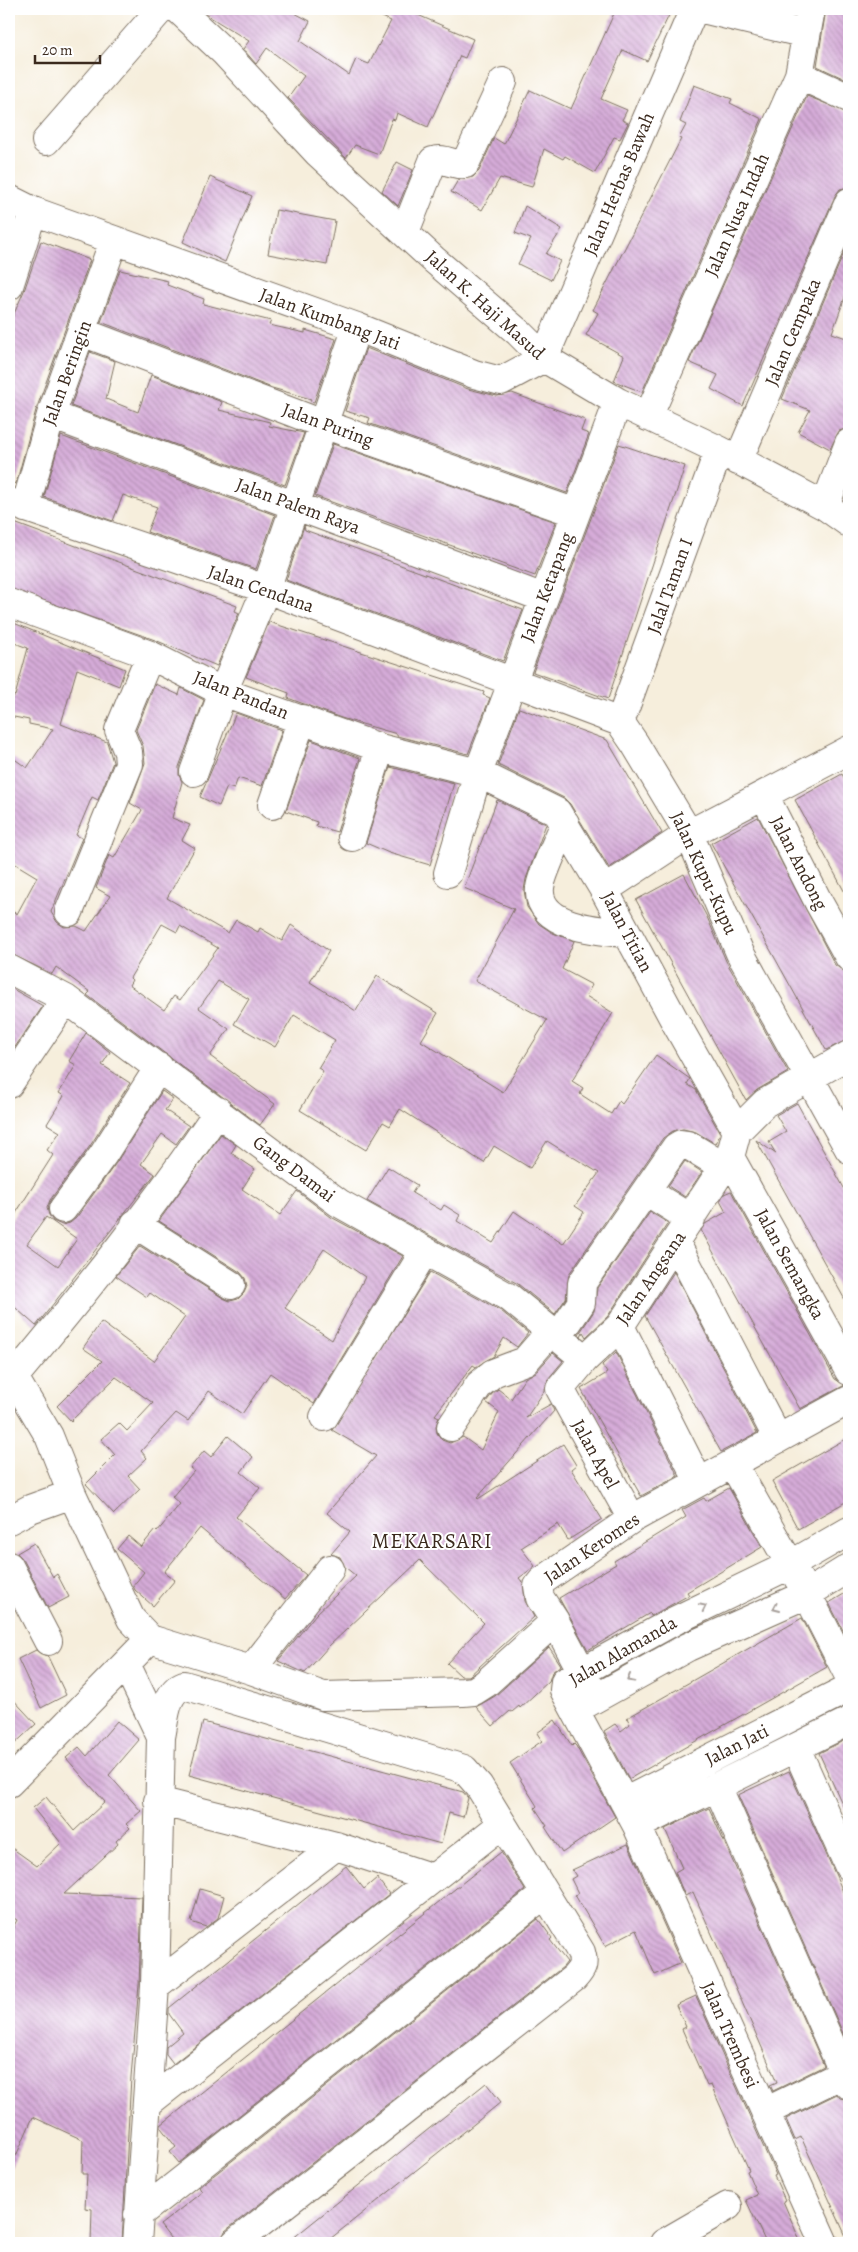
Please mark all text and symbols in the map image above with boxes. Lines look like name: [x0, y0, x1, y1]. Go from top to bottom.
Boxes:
scale bar: [35, 32, 100, 64]
text: 20 m: [42, 40, 73, 60]
street label: Jalan Herbas Bawah: [577, 108, 661, 260]
street label: Jalan Nusa Indah: [698, 149, 776, 281]
street label: Jalan K. Haji Masud: [420, 244, 551, 366]
street label: Jalan Cempaka: [759, 274, 827, 390]
street label: Jalan Kumbang Jati: [256, 281, 404, 357]
street label: Jalan Beringin: [36, 317, 98, 429]
street label: Jalan Puring: [279, 396, 378, 454]
street label: Jalan Palem Raya: [232, 471, 364, 541]
street label: Jalan Ketapang: [514, 528, 580, 646]
street label: Jalal Taman I: [641, 534, 699, 638]
street label: Jalan Cendana: [204, 559, 318, 619]
street label: Jalan Pandan: [189, 664, 293, 726]
street label: Jalan Kupu-Kupu: [664, 807, 744, 939]
street label: Jalan Andong: [764, 811, 834, 915]
street label: Jalan Titian: [595, 887, 659, 977]
street label: Gang Damai: [247, 1129, 341, 1209]
street label: Jalan Semangka: [749, 1204, 831, 1324]
street label: Jalan Angsana: [610, 1226, 692, 1330]
street label: Jalan Apel: [565, 1414, 625, 1494]
street label: Jalan Keromes: [539, 1506, 645, 1590]
district label: MEKARSARI: [372, 1527, 492, 1555]
one-way arrow: [772, 1601, 781, 1612]
one-way arrow: [698, 1603, 707, 1613]
street label: Jalan Alamanda: [564, 1610, 682, 1692]
one-way arrow: [626, 1673, 635, 1683]
street label: Jalan Jati: [701, 1718, 773, 1772]
street label: Jalan Trembesi: [695, 1977, 765, 2093]

